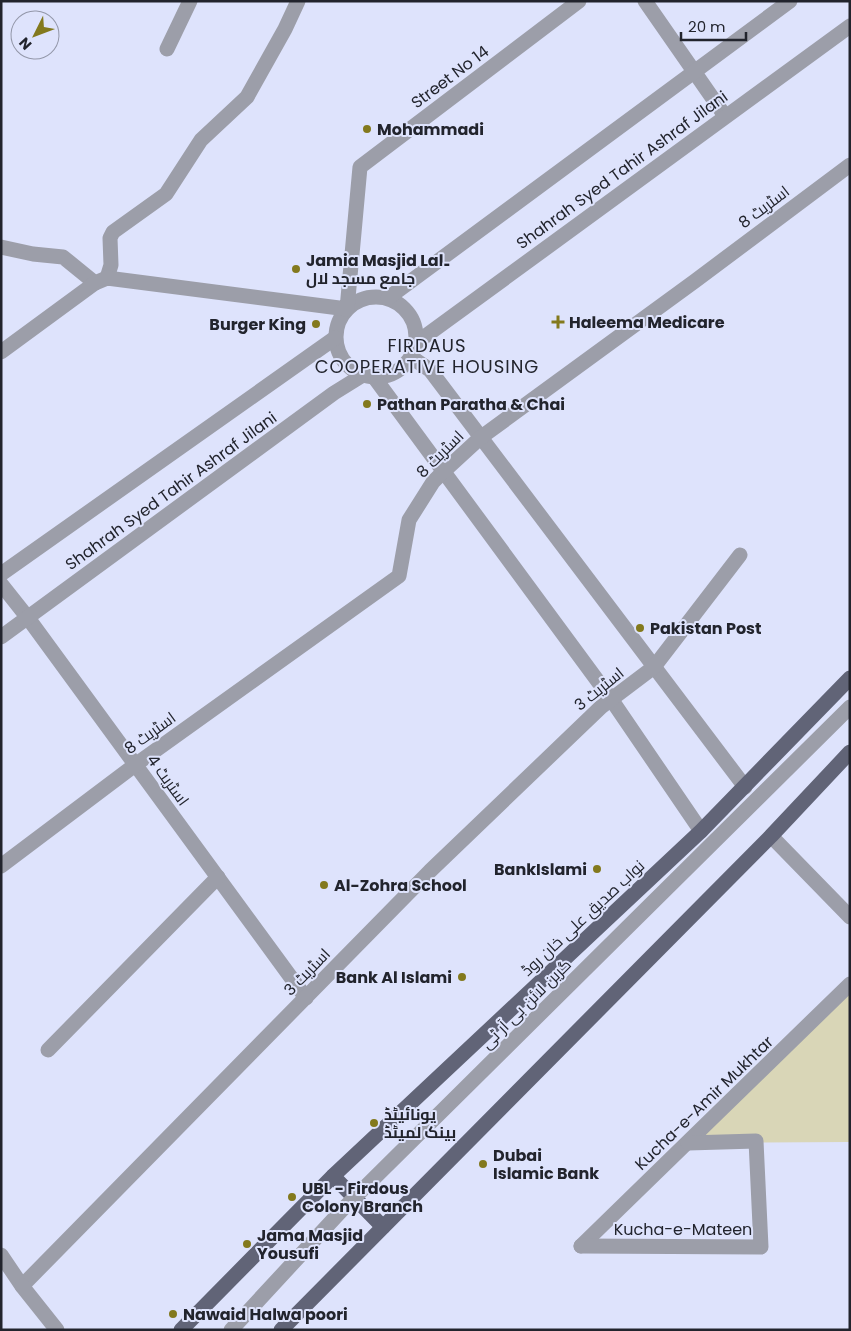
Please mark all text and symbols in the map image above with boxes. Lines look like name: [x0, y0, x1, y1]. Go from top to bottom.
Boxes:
north arrow: [10, 10, 60, 60]
scale bar: [681, 10, 746, 42]
text: 20 m: [688, 16, 726, 37]
text: N: [14, 33, 36, 54]
street label: Street No 14: [406, 40, 494, 114]
street label: Shahrah Syed Tahir Ashraf Jilani: [512, 85, 732, 255]
place label: Mohammadi: [377, 118, 484, 141]
marker: Mohammadi: [361, 123, 373, 135]
street label: اسٹریٹ 8: [734, 180, 794, 234]
place label: Jamia Masjid Lal۔ جامع مسجد لال: [306, 249, 450, 290]
marker: Jamia Masjid Lal۔ جامع مسجد لال: [290, 263, 302, 275]
place label: Haleema Medicare: [569, 311, 725, 334]
place label: Burger King: [209, 313, 306, 336]
marker: Haleema Medicare: [551, 315, 565, 329]
marker: Burger King: [310, 318, 322, 330]
district label: FIRDAUS COOPERATIVE HOUSING: [315, 333, 539, 379]
place label: Pathan Paratha & Chai: [377, 393, 565, 416]
marker: Pathan Paratha & Chai: [361, 398, 373, 410]
street label: Shahrah Syed Tahir Ashraf Jilani: [61, 406, 281, 576]
street label: اسٹریٹ 8: [411, 425, 469, 483]
place label: Pakistan Post: [650, 617, 762, 640]
marker: Pakistan Post: [634, 622, 646, 634]
street label: اسٹریٹ 3: [569, 662, 629, 716]
street label: اسٹریٹ 8: [119, 706, 181, 760]
street label: اسٹریٹ 4: [141, 749, 195, 811]
street label: نواب صدیق علی خان روڈ: [516, 855, 650, 981]
place label: BankIslami: [494, 858, 587, 881]
marker: BankIslami: [591, 863, 603, 875]
place label: Al-Zohra School: [334, 874, 467, 897]
marker: Al-Zohra School: [318, 879, 330, 891]
street label: اسٹریٹ 3: [279, 943, 335, 1001]
street label: گرین لائن بی آر ٹی: [476, 954, 576, 1054]
place label: Bank Al Islami: [336, 966, 452, 989]
marker: Bank Al Islami: [456, 971, 468, 983]
street label: Kucha-e-Amir Mukhtar: [630, 1031, 778, 1175]
place label: یونائیٹڈ بینک لمیٹڈ: [384, 1103, 456, 1144]
marker: یونائیٹڈ بینک لمیٹڈ: [368, 1117, 380, 1129]
place label: Dubai Islamic Bank: [493, 1144, 599, 1185]
marker: Dubai Islamic Bank: [477, 1158, 489, 1170]
place label: UBL - Firdous Colony Branch: [302, 1177, 423, 1218]
marker: UBL - Firdous Colony Branch: [286, 1191, 298, 1203]
street label: Kucha-e-Mateen: [614, 1218, 752, 1241]
place label: Jama Masjid Yousufi: [257, 1224, 363, 1265]
marker: Jama Masjid Yousufi: [241, 1238, 253, 1250]
place label: Nawaid Halwa poori: [183, 1303, 348, 1326]
marker: Nawaid Halwa poori: [167, 1308, 179, 1320]

